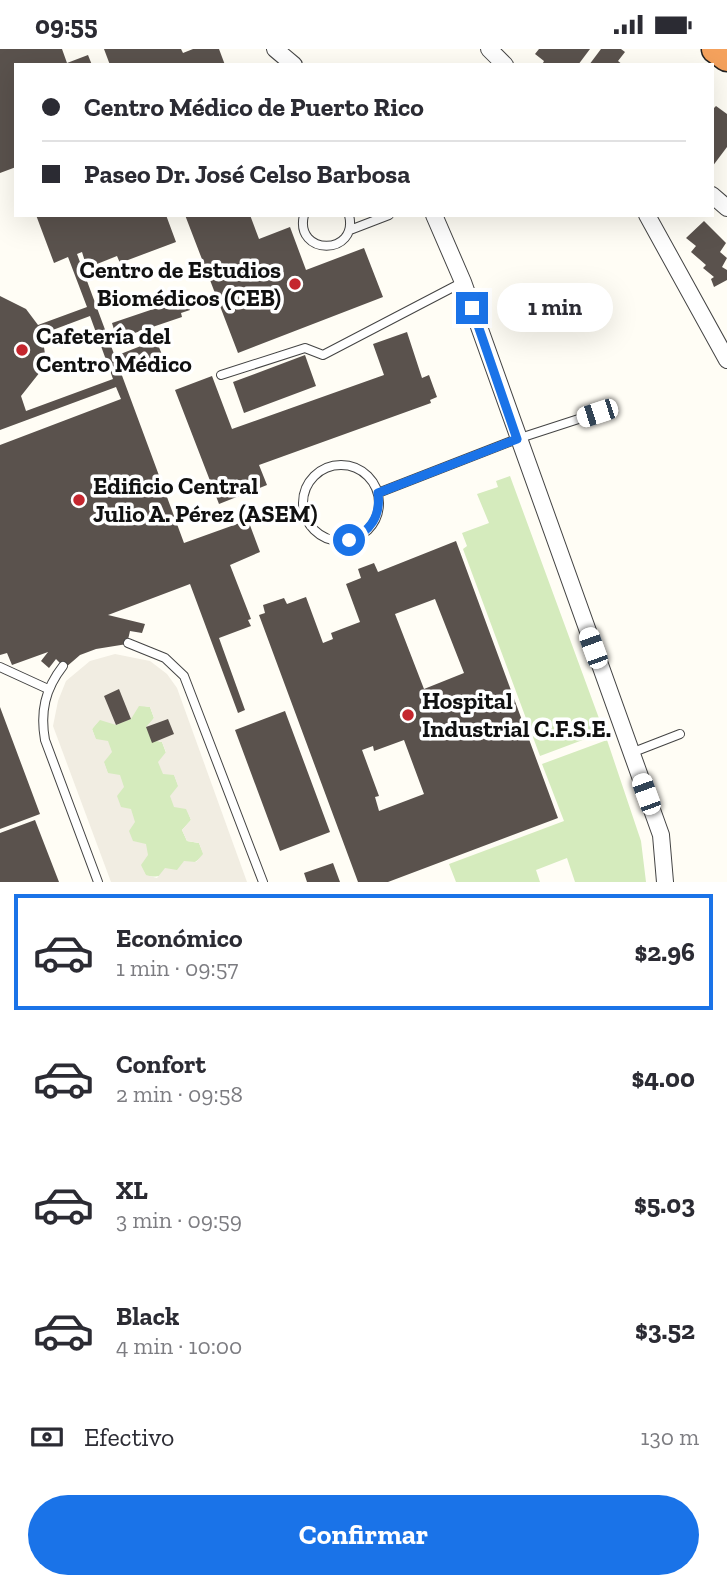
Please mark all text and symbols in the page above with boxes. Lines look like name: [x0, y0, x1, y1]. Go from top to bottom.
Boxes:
text: 09:55: [35, 9, 97, 41]
text: Centro Médico de Puerto Rico: [84, 91, 424, 123]
text: Paseo Dr. José Celso Barbosa: [84, 158, 410, 190]
place label: Centro de Estudios Biomédicos (CEB): [80, 255, 281, 312]
marker: Centro de Estudios Biomédicos (CEB): [287, 276, 303, 292]
callout: 1 min: [496, 283, 612, 333]
route end: [456, 292, 488, 324]
text: 1 min: [528, 293, 582, 321]
place label: Cafetería del Centro Médico: [36, 321, 192, 378]
marker: Cafetería del Centro Médico: [14, 342, 30, 358]
car: [574, 397, 621, 429]
place label: Edificio Central Julio A. Pérez (ASEM): [93, 471, 317, 528]
marker: Edificio Central Julio A. Pérez (ASEM): [71, 492, 87, 508]
route start: [333, 524, 365, 556]
car: [576, 625, 611, 671]
place label: Hospital Industrial C.F.S.E.: [422, 686, 611, 743]
marker: Hospital Industrial C.F.S.E.: [400, 707, 416, 723]
car: [629, 771, 664, 817]
icon: car: [32, 921, 95, 984]
text: Económico: [116, 922, 243, 954]
text: $2.96: [634, 936, 695, 968]
text: 1 min · 09:57: [116, 954, 238, 982]
icon: car: [32, 1047, 95, 1110]
text: Confort: [116, 1048, 206, 1080]
text: $4.00: [632, 1062, 695, 1094]
text: 2 min · 09:58: [116, 1080, 243, 1108]
icon: car: [32, 1173, 95, 1236]
text: XL: [116, 1174, 148, 1206]
text: $5.03: [634, 1188, 695, 1220]
text: 3 min · 09:59: [116, 1206, 242, 1234]
icon: car: [32, 1299, 95, 1362]
text: Black: [116, 1300, 179, 1332]
text: $3.52: [635, 1314, 695, 1346]
text: 4 min · 10:00: [116, 1332, 242, 1360]
icon: cash: [28, 1418, 66, 1456]
text: Efectivo: [84, 1421, 174, 1453]
text: 130 m: [641, 1423, 699, 1451]
button: Confirmar: [28, 1495, 699, 1575]

